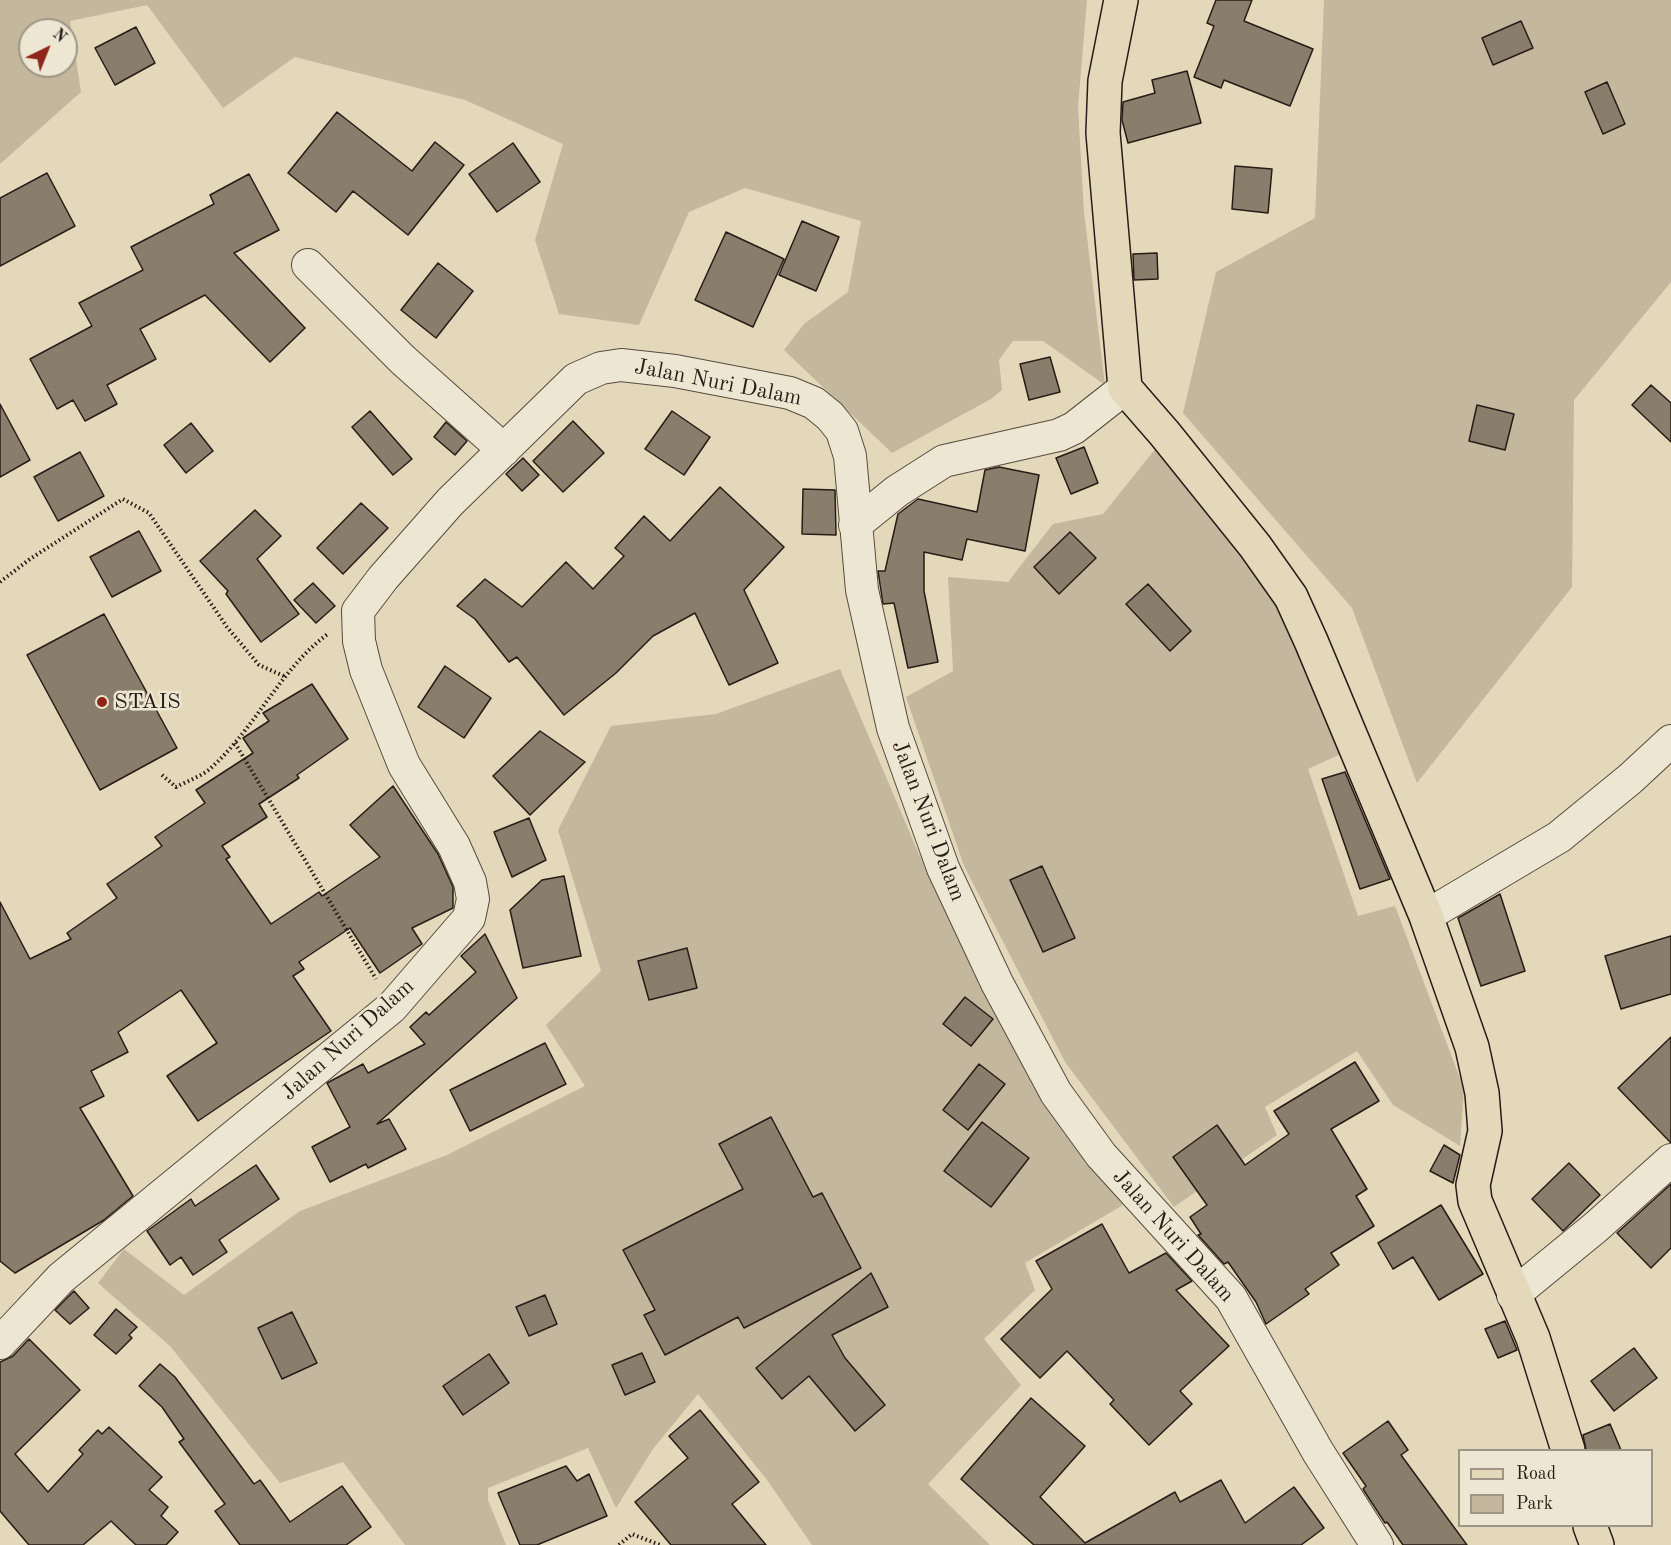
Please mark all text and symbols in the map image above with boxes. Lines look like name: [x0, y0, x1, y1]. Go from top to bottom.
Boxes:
north arrow: [18, 18, 78, 78]
text: N: [49, 26, 69, 46]
street label: Jalan Nuri Dalam: [632, 354, 804, 412]
place label: STAIS: [114, 689, 181, 715]
marker: STAIS: [95, 695, 109, 709]
street label: Jalan Nuri Dalam: [885, 737, 971, 905]
street label: Jalan Nuri Dalam: [276, 973, 420, 1107]
street label: Jalan Nuri Dalam: [1106, 1164, 1240, 1308]
legend: [1458, 1449, 1653, 1527]
text: Road: [1516, 1465, 1556, 1483]
text: Park: [1516, 1495, 1553, 1513]

